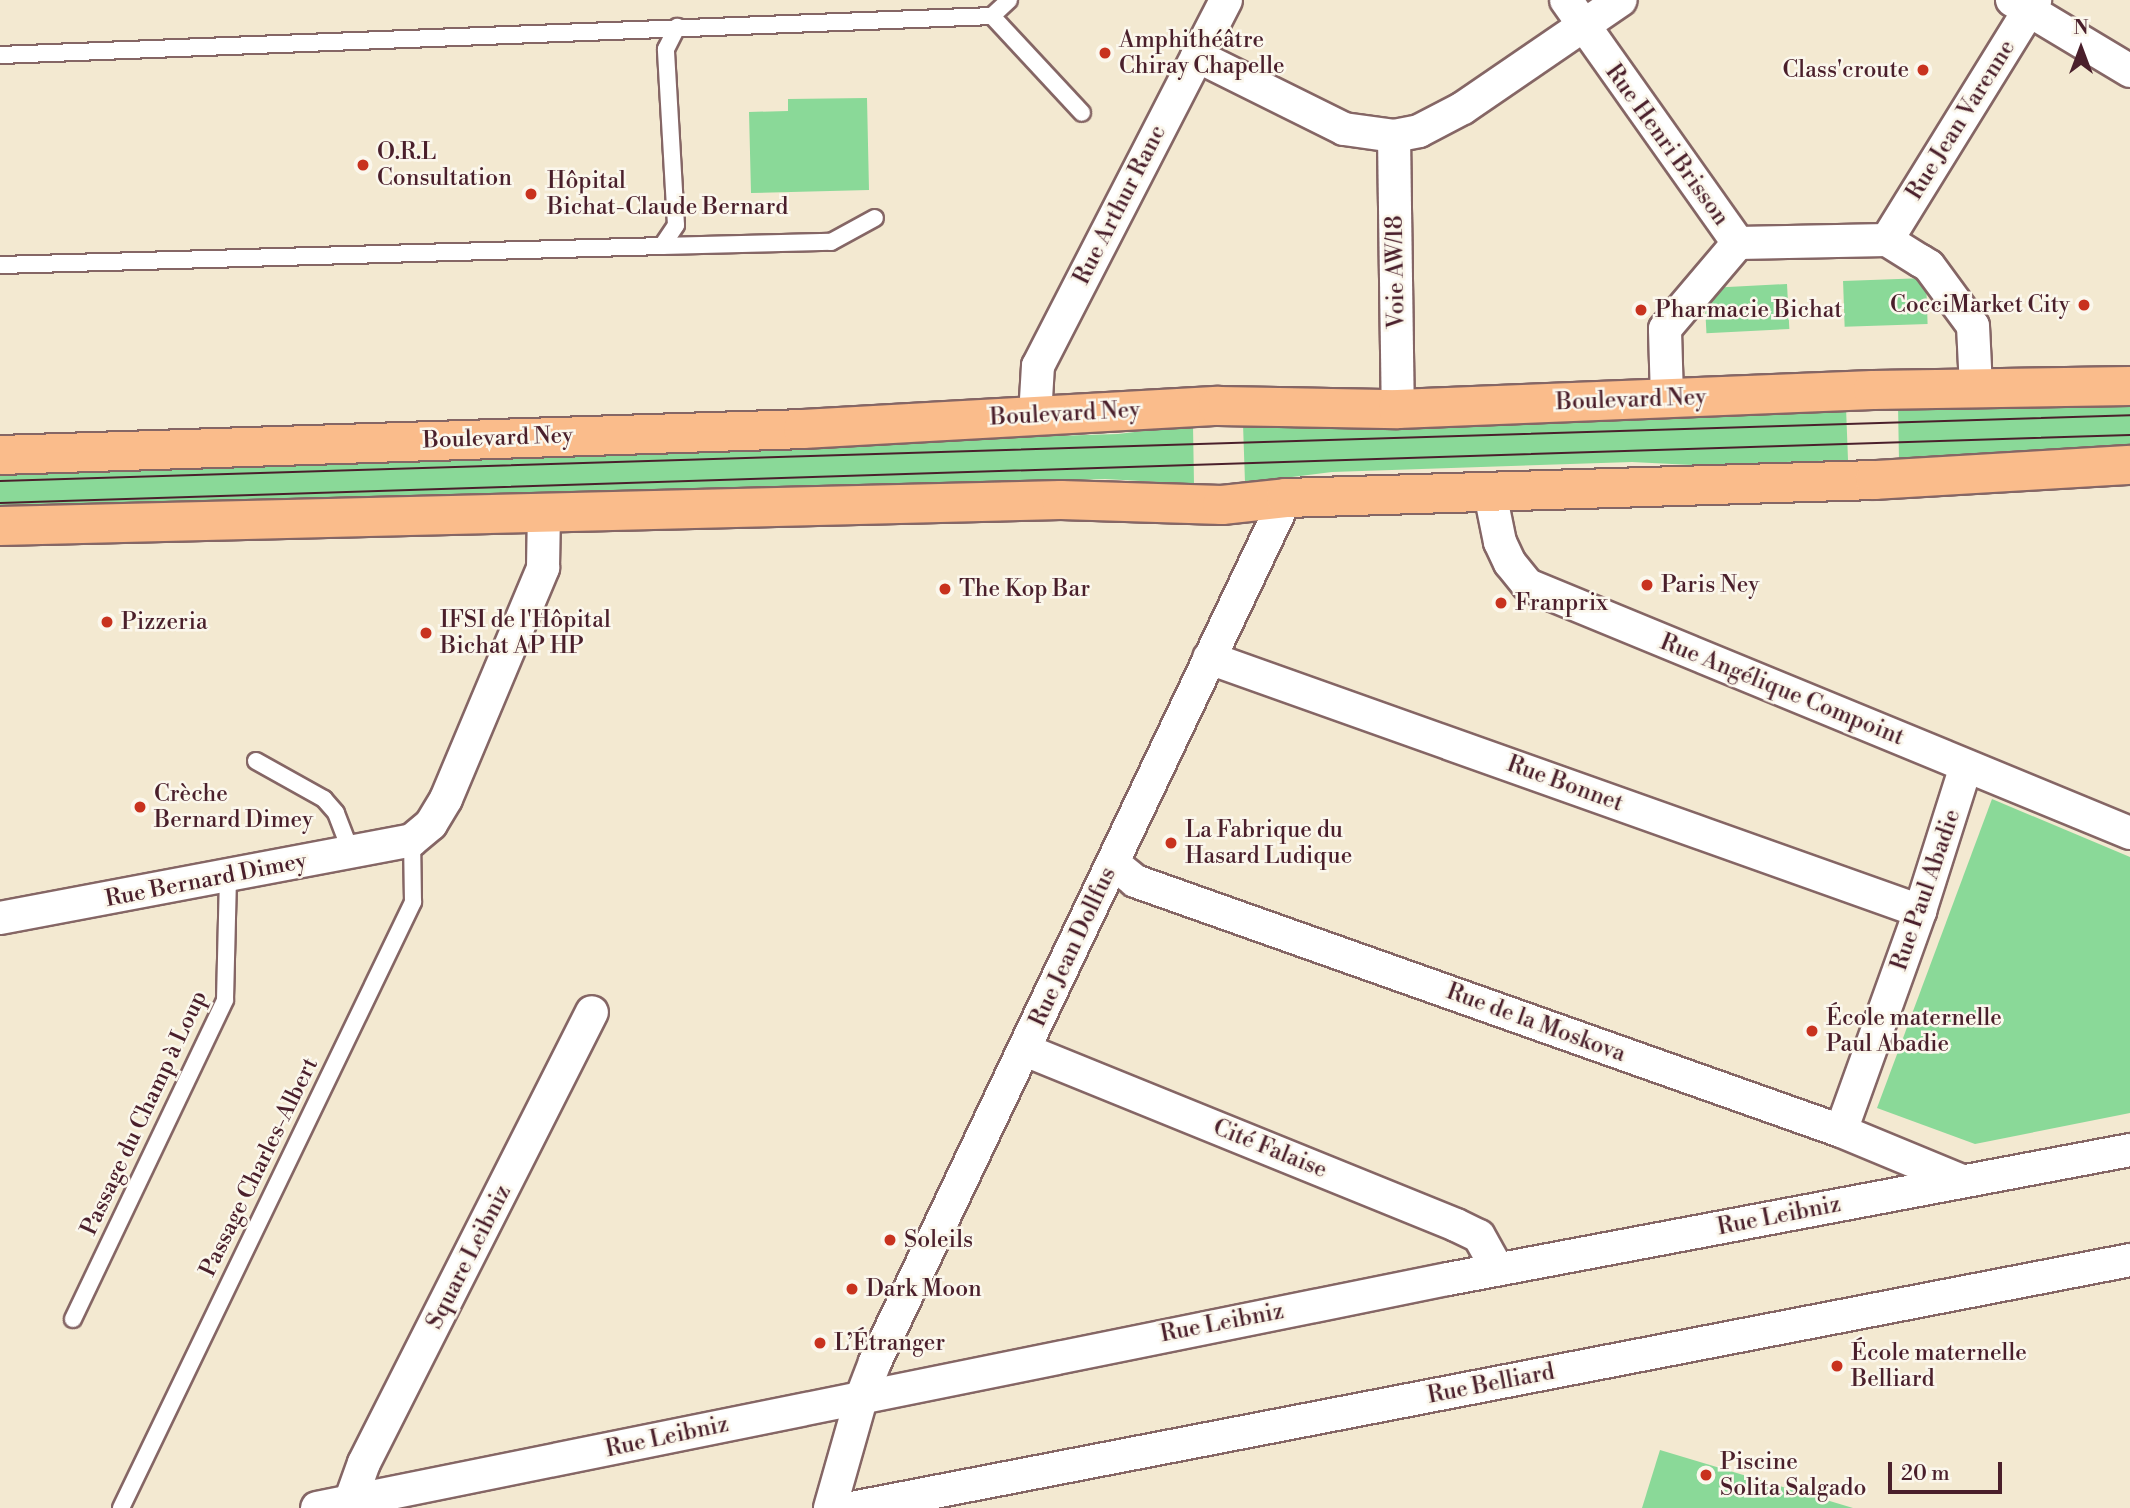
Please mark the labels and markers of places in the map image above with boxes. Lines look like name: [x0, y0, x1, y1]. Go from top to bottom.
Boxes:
place label: Amphithéâtre Chiray Chapelle: [1119, 26, 1285, 80]
marker: Amphithéâtre Chiray Chapelle: [1097, 45, 1113, 61]
place label: Class'croute: [1783, 56, 1909, 84]
marker: Class'croute: [1915, 62, 1931, 78]
place label: O.R.L Consultation: [377, 138, 512, 192]
marker: O.R.L Consultation: [355, 157, 371, 173]
place label: Hôpital Bichat-Claude Bernard: [547, 167, 788, 221]
marker: Hôpital Bichat-Claude Bernard: [521, 184, 541, 204]
place label: CocciMarket City: [1890, 291, 2070, 319]
place label: Pharmacie Bichat: [1655, 296, 1842, 324]
marker: CocciMarket City: [2076, 297, 2092, 313]
marker: Pharmacie Bichat: [1633, 302, 1649, 318]
place label: Paris Ney: [1661, 571, 1760, 599]
place label: The Kop Bar: [959, 575, 1090, 603]
marker: Paris Ney: [1639, 577, 1655, 593]
marker: The Kop Bar: [937, 581, 953, 597]
place label: Franprix: [1515, 589, 1608, 617]
marker: Franprix: [1493, 595, 1509, 611]
place label: IFSI de l'Hôpital Bichat AP HP: [440, 606, 611, 660]
place label: Pizzeria: [121, 608, 208, 636]
marker: Pizzeria: [99, 614, 115, 630]
marker: IFSI de l'Hôpital Bichat AP HP: [418, 625, 434, 641]
place label: Crèche Bernard Dimey: [154, 780, 313, 834]
marker: Crèche Bernard Dimey: [132, 799, 148, 815]
place label: La Fabrique du Hasard Ludique: [1185, 816, 1352, 870]
marker: La Fabrique du Hasard Ludique: [1163, 835, 1179, 851]
place label: École maternelle Paul Abadie: [1826, 1004, 2002, 1058]
marker: École maternelle Paul Abadie: [1804, 1023, 1820, 1039]
place label: Soleils: [904, 1226, 973, 1254]
marker: Soleils: [882, 1232, 898, 1248]
place label: Dark Moon: [866, 1275, 982, 1303]
marker: Dark Moon: [844, 1281, 860, 1297]
place label: L’Étranger: [834, 1329, 945, 1357]
marker: L’Étranger: [812, 1335, 828, 1351]
place label: École maternelle Belliard: [1851, 1339, 2027, 1393]
marker: École maternelle Belliard: [1829, 1358, 1845, 1374]
place label: Piscine Solita Salgado: [1720, 1448, 1866, 1502]
marker: Piscine Solita Salgado: [1698, 1467, 1714, 1483]

